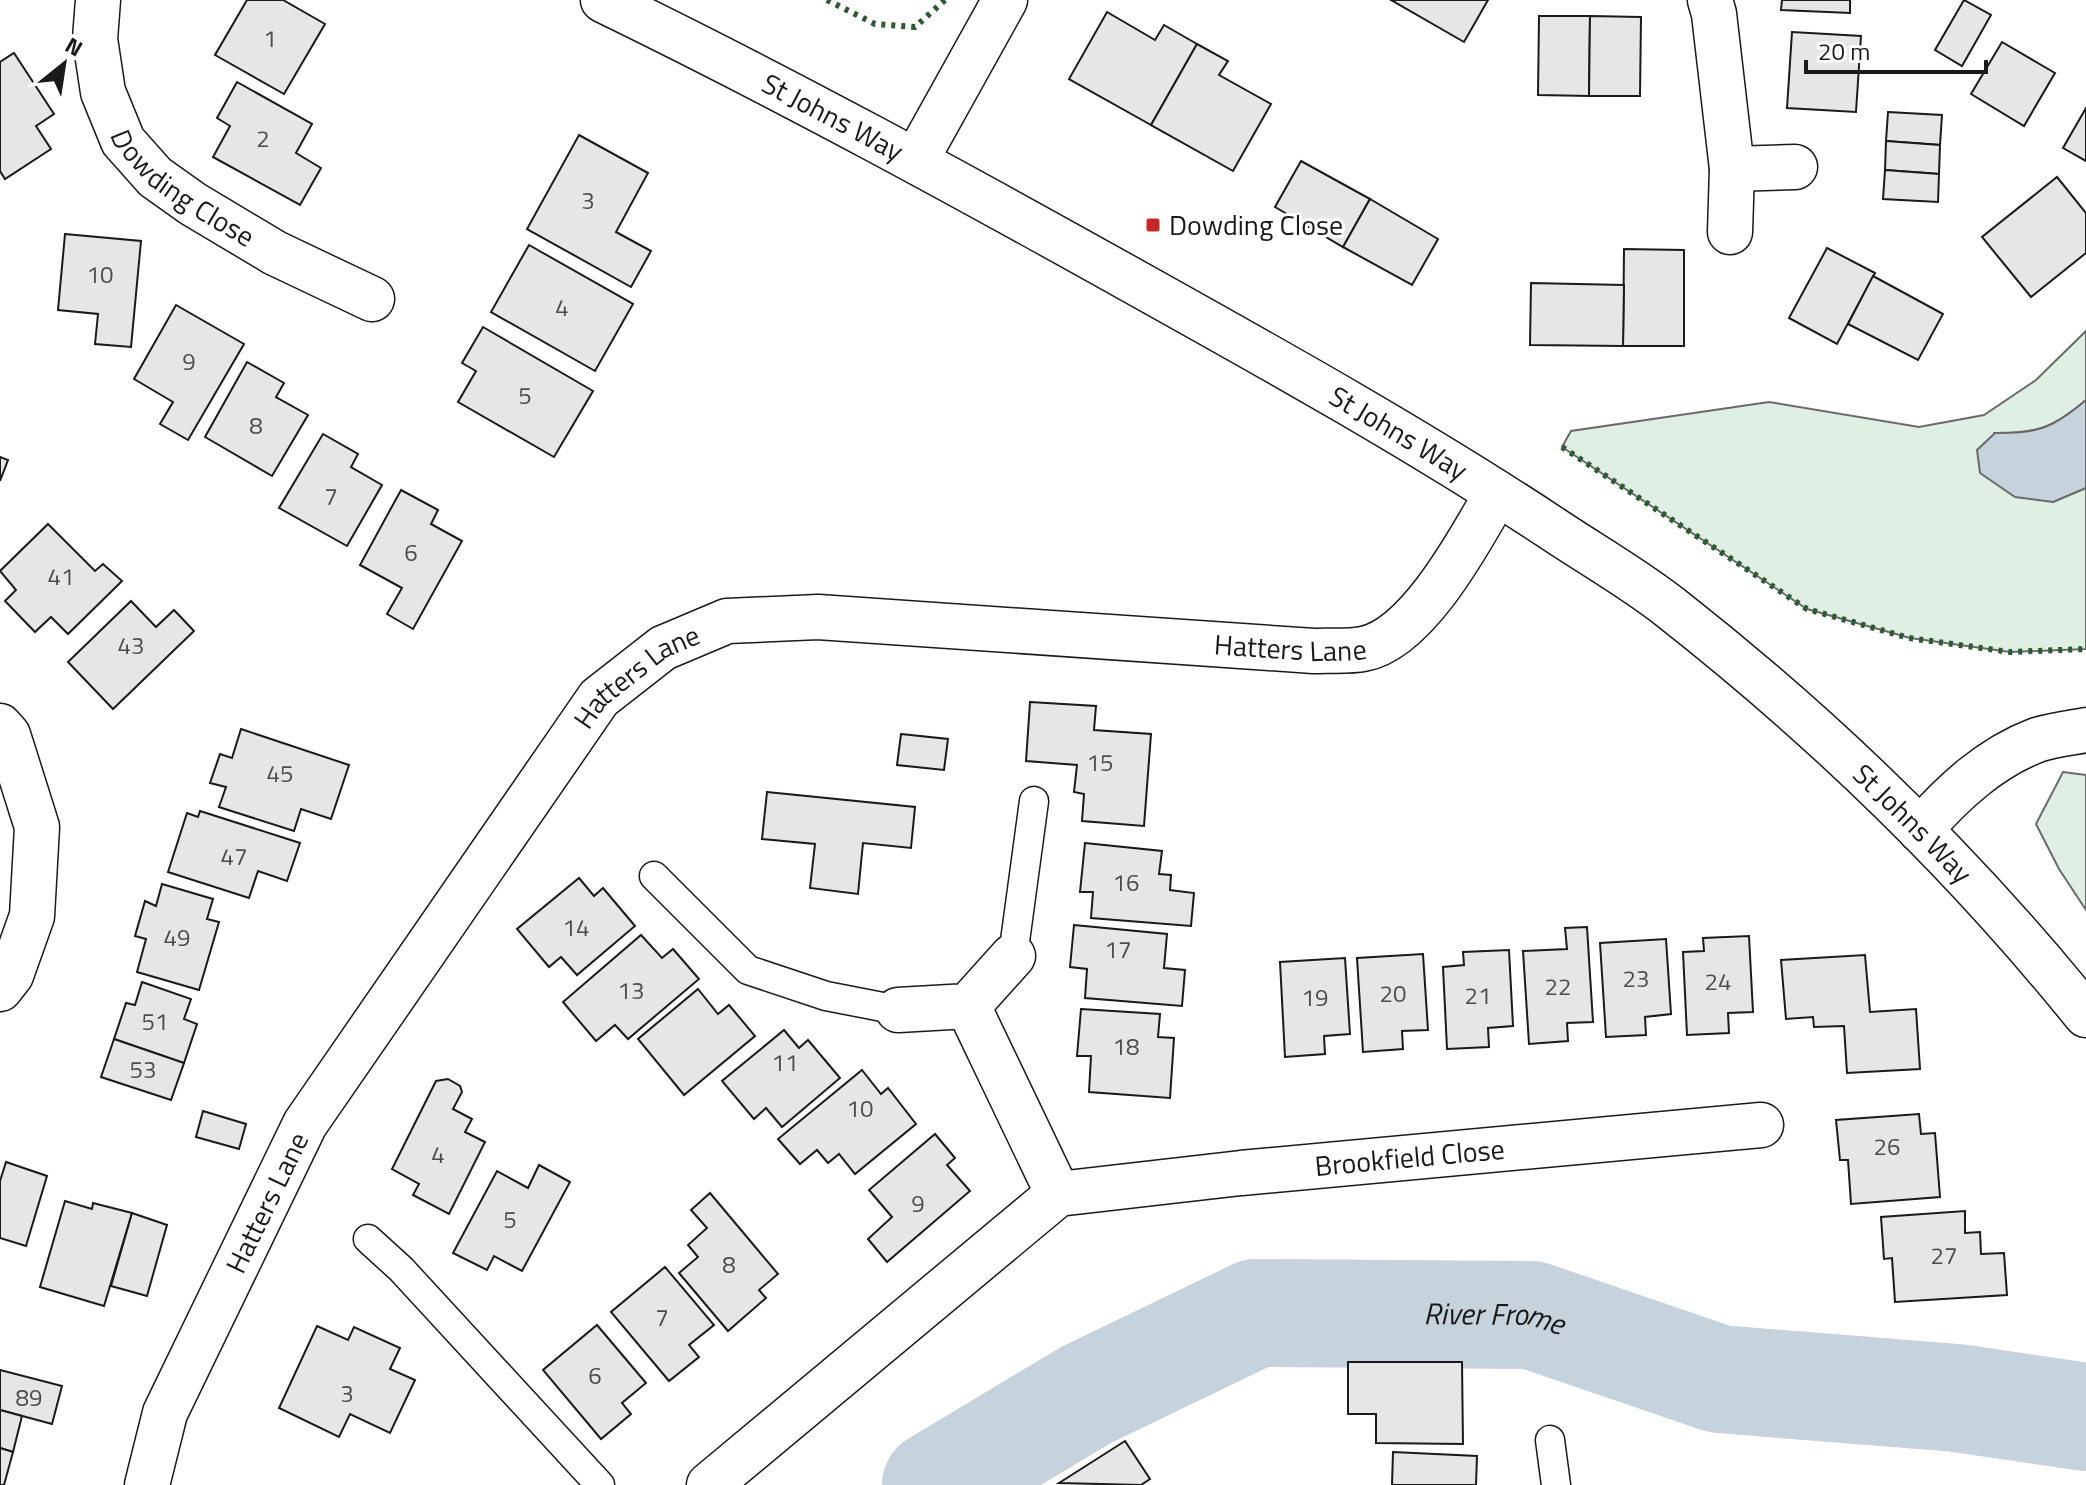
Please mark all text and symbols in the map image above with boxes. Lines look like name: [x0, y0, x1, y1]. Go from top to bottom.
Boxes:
house number: 1: [263, 20, 277, 56]
north arrow: [24, 24, 104, 104]
scale bar: [1806, 24, 1986, 74]
text: N: [59, 28, 89, 65]
text: 20 m: [1818, 33, 1870, 69]
street label: St Johns Way: [755, 62, 912, 172]
house number: 2: [256, 120, 270, 156]
street label: Dowding Close: [100, 123, 263, 257]
house number: 3: [581, 182, 595, 218]
place label: Dowding Close: [1169, 203, 1343, 246]
marker: Dowding Close: [1144, 216, 1162, 234]
house number: 10: [87, 256, 113, 292]
house number: 4: [555, 289, 569, 325]
house number: 9: [182, 343, 196, 379]
street label: St Johns Way: [1322, 374, 1477, 491]
house number: 5: [518, 377, 532, 413]
house number: 8: [249, 407, 263, 443]
house number: 7: [324, 478, 338, 514]
house number: 6: [404, 534, 418, 570]
house number: 41: [48, 558, 74, 594]
street label: Hatters Lane: [562, 613, 706, 737]
street label: Hatters Lane: [1213, 622, 1369, 672]
house number: 43: [118, 627, 144, 663]
house number: 15: [1087, 744, 1113, 780]
street label: St Johns Way: [1843, 753, 1983, 893]
house number: 45: [267, 755, 293, 791]
house number: 47: [221, 838, 247, 874]
house number: 16: [1113, 864, 1139, 900]
house number: 14: [563, 909, 589, 945]
house number: 49: [164, 919, 190, 955]
house number: 17: [1105, 931, 1131, 967]
house number: 23: [1623, 960, 1649, 996]
house number: 24: [1705, 963, 1731, 999]
house number: 22: [1545, 968, 1571, 1004]
house number: 13: [618, 972, 644, 1008]
house number: 20: [1380, 975, 1406, 1011]
house number: 21: [1465, 977, 1491, 1013]
house number: 19: [1302, 979, 1328, 1015]
house number: 51: [142, 1003, 168, 1039]
house number: 18: [1113, 1028, 1139, 1064]
house number: 11: [772, 1044, 798, 1080]
house number: 53: [130, 1051, 156, 1087]
house number: 10: [847, 1090, 873, 1126]
street label: Hatters Lane: [214, 1124, 319, 1280]
street label: Brookfield Close: [1313, 1127, 1506, 1187]
house number: 26: [1874, 1128, 1900, 1164]
house number: 4: [431, 1136, 445, 1172]
house number: 9: [911, 1185, 925, 1221]
house number: 5: [503, 1201, 517, 1237]
house number: 27: [1931, 1237, 1957, 1273]
house number: 8: [722, 1246, 736, 1282]
water label: River Frome: [1423, 1290, 1573, 1347]
house number: 7: [655, 1299, 669, 1335]
house number: 6: [588, 1357, 602, 1393]
house number: 3: [340, 1375, 354, 1411]
house number: 89: [16, 1379, 42, 1415]

